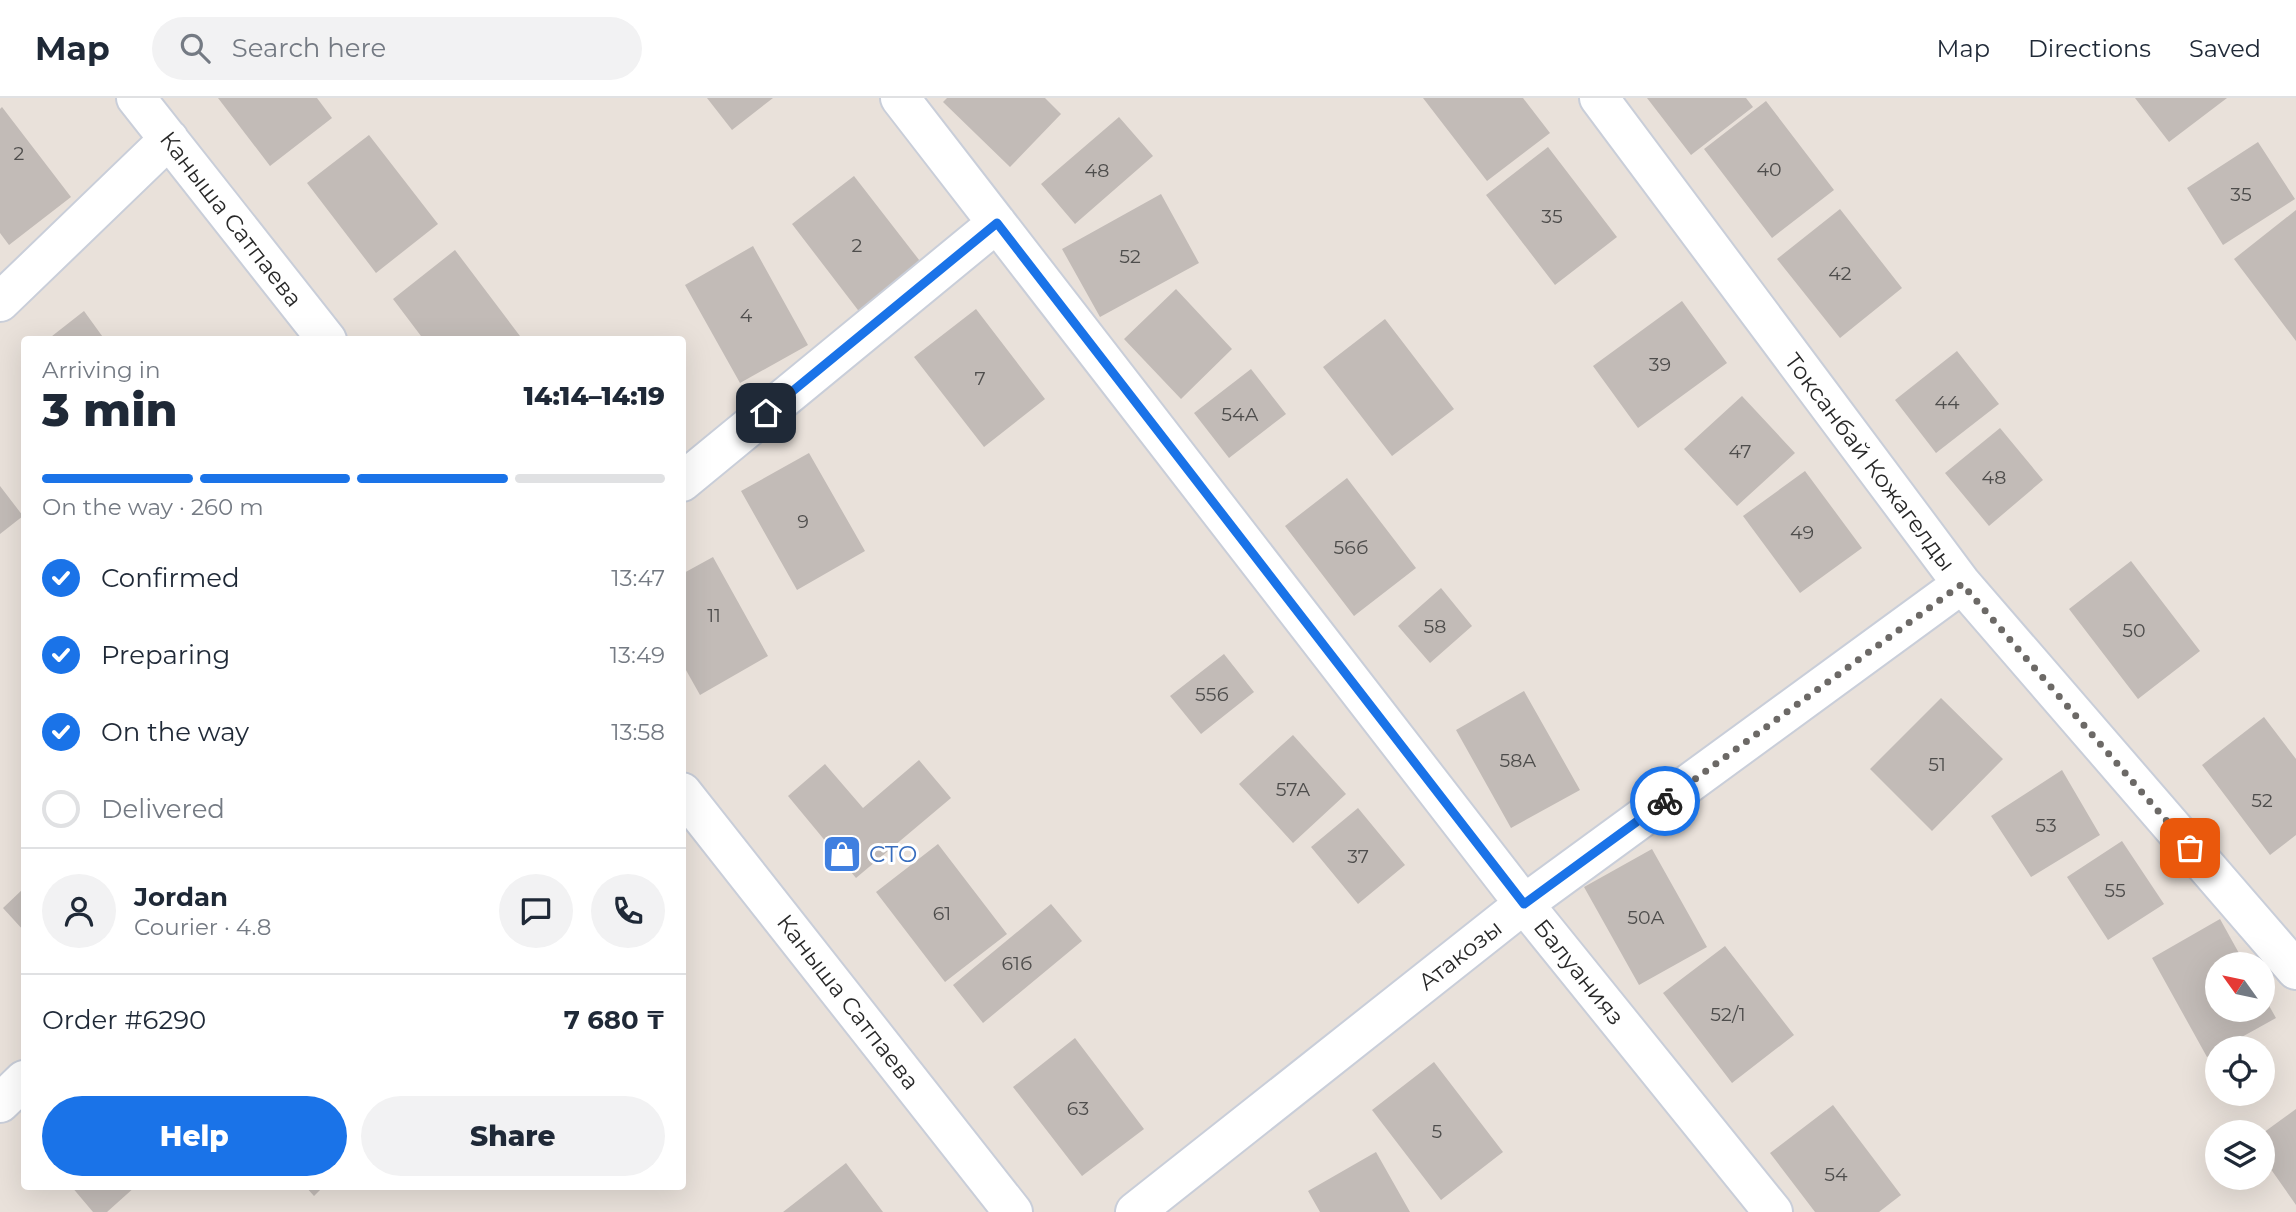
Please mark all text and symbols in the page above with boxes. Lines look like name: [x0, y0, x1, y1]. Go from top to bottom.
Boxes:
search box: [152, 17, 642, 80]
text: Map: [35, 28, 110, 68]
icon: search: [176, 29, 214, 67]
text: Search here: [232, 32, 386, 64]
text: Map: [1937, 34, 1990, 63]
text: Directions: [2028, 34, 2151, 63]
text: Saved: [2189, 34, 2261, 63]
street label: Каныша Сатпаева: [154, 126, 308, 312]
house number: 2: [14, 142, 25, 165]
house number: 40: [1756, 158, 1782, 181]
house number: 48: [1085, 159, 1109, 182]
house number: 35: [2230, 183, 2252, 206]
house number: 35: [1541, 205, 1563, 228]
house number: 2: [852, 234, 863, 257]
house number: 52: [1119, 245, 1141, 268]
house number: 42: [1828, 262, 1852, 285]
house number: 4: [740, 304, 753, 327]
street label: Токсанбай Кожагелды: [1779, 347, 1961, 577]
house number: 39: [1649, 353, 1671, 376]
text: Arriving in: [42, 356, 161, 384]
house number: 7: [974, 367, 986, 390]
text: 14:14–14:19: [524, 380, 665, 412]
text: 3 min: [42, 381, 178, 438]
pin: [736, 383, 796, 443]
house number: 44: [1934, 391, 1960, 414]
icon: home: [747, 394, 785, 432]
house number: 54А: [1221, 403, 1259, 426]
house number: 47: [1729, 440, 1751, 463]
house number: 48: [1982, 466, 2006, 489]
text: On the way · 260 m: [42, 493, 264, 521]
house number: 9: [797, 510, 809, 533]
house number: 49: [1790, 521, 1814, 544]
house number: 56б: [1334, 536, 1368, 559]
icon: check: [42, 559, 80, 597]
text: Confirmed: [101, 562, 240, 594]
text: 13:47: [611, 564, 665, 592]
house number: 11: [707, 604, 721, 627]
house number: 58: [1424, 615, 1446, 638]
house number: 50: [2122, 619, 2146, 642]
icon: check: [42, 636, 80, 674]
text: Preparing: [101, 639, 230, 671]
text: 13:49: [610, 641, 665, 669]
house number: 55б: [1195, 683, 1229, 706]
icon: check: [42, 713, 80, 751]
text: On the way: [101, 716, 249, 748]
text: 13:58: [611, 718, 665, 746]
house number: 58А: [1500, 749, 1536, 772]
house number: 51: [1928, 753, 1946, 776]
courier: [1630, 766, 1700, 836]
house number: 57А: [1276, 778, 1310, 801]
icon: bike: [1646, 782, 1684, 820]
house number: 52: [2251, 789, 2273, 812]
text: Delivered: [101, 793, 225, 825]
house number: 53: [2035, 814, 2057, 837]
pin: [2160, 818, 2220, 878]
icon: bag: [2171, 829, 2209, 867]
shop icon: CTO: [821, 833, 863, 875]
place label: CTO: [869, 840, 917, 868]
house number: 37: [1347, 845, 1369, 868]
button: person: [42, 874, 116, 948]
button: chat: [499, 874, 573, 948]
button: phone: [591, 874, 665, 948]
house number: 55: [2104, 879, 2126, 902]
text: Jordan: [134, 881, 228, 913]
house number: 61: [933, 902, 951, 925]
house number: 50А: [1627, 906, 1665, 929]
street label: Каныша Сатпаева: [771, 909, 925, 1095]
text: Courier · 4.8: [134, 913, 271, 941]
street label: Балуанияз: [1528, 913, 1630, 1031]
street label: Атакозы: [1413, 914, 1507, 996]
house number: 61б: [1002, 952, 1032, 975]
north arrow: [2205, 952, 2275, 1022]
map controls: [2205, 952, 2275, 1190]
house number: 52/1: [1710, 1003, 1746, 1026]
text: Order #6290: [42, 1004, 206, 1036]
text: 7 680 ₸: [564, 1004, 665, 1036]
button: locate: [2205, 1036, 2275, 1106]
button: Help: [42, 1096, 347, 1176]
button: Share: [361, 1096, 665, 1176]
house number: 63: [1067, 1097, 1089, 1120]
house number: 5: [1432, 1120, 1443, 1143]
button: layers: [2205, 1120, 2275, 1190]
house number: 54: [1824, 1163, 1848, 1186]

